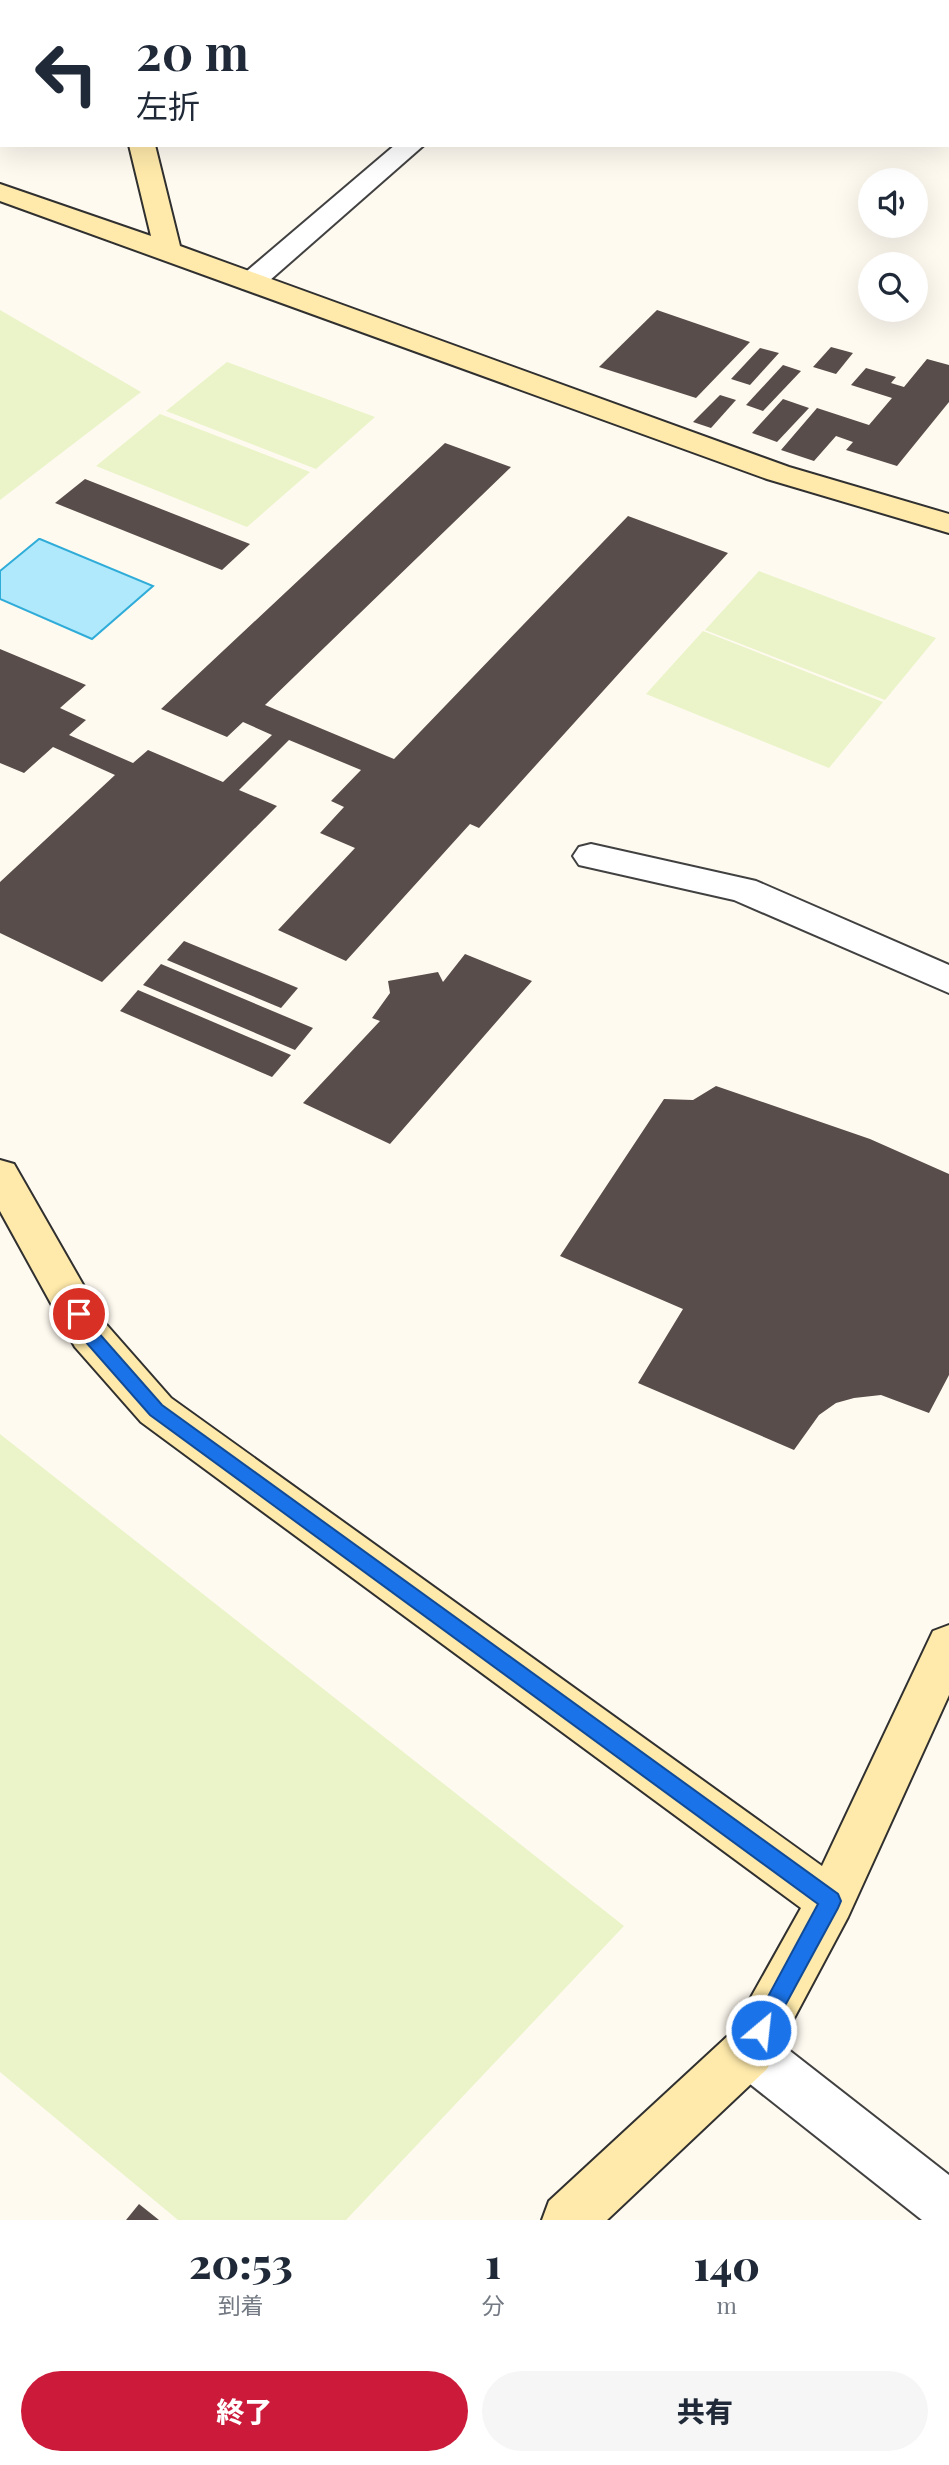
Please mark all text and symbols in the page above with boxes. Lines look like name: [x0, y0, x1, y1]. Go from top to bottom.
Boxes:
text: 20 m: [136, 18, 249, 83]
icon: left: [21, 28, 112, 119]
text: 左折: [136, 83, 200, 126]
map controls: [858, 168, 928, 322]
button: sound: [858, 168, 928, 238]
button: search: [858, 252, 928, 322]
pin: [49, 1284, 109, 1344]
icon: arrive: [60, 1295, 98, 1333]
position arrow: [724, 1993, 798, 2067]
text: 20:53: [189, 2234, 293, 2290]
text: 1: [485, 2234, 501, 2290]
text: 140: [693, 2236, 760, 2292]
text: 到着: [218, 2289, 264, 2320]
text: 分: [482, 2289, 505, 2320]
text: m: [717, 2289, 737, 2320]
button: 終了: [21, 2371, 468, 2451]
button: 共有: [482, 2371, 928, 2451]

